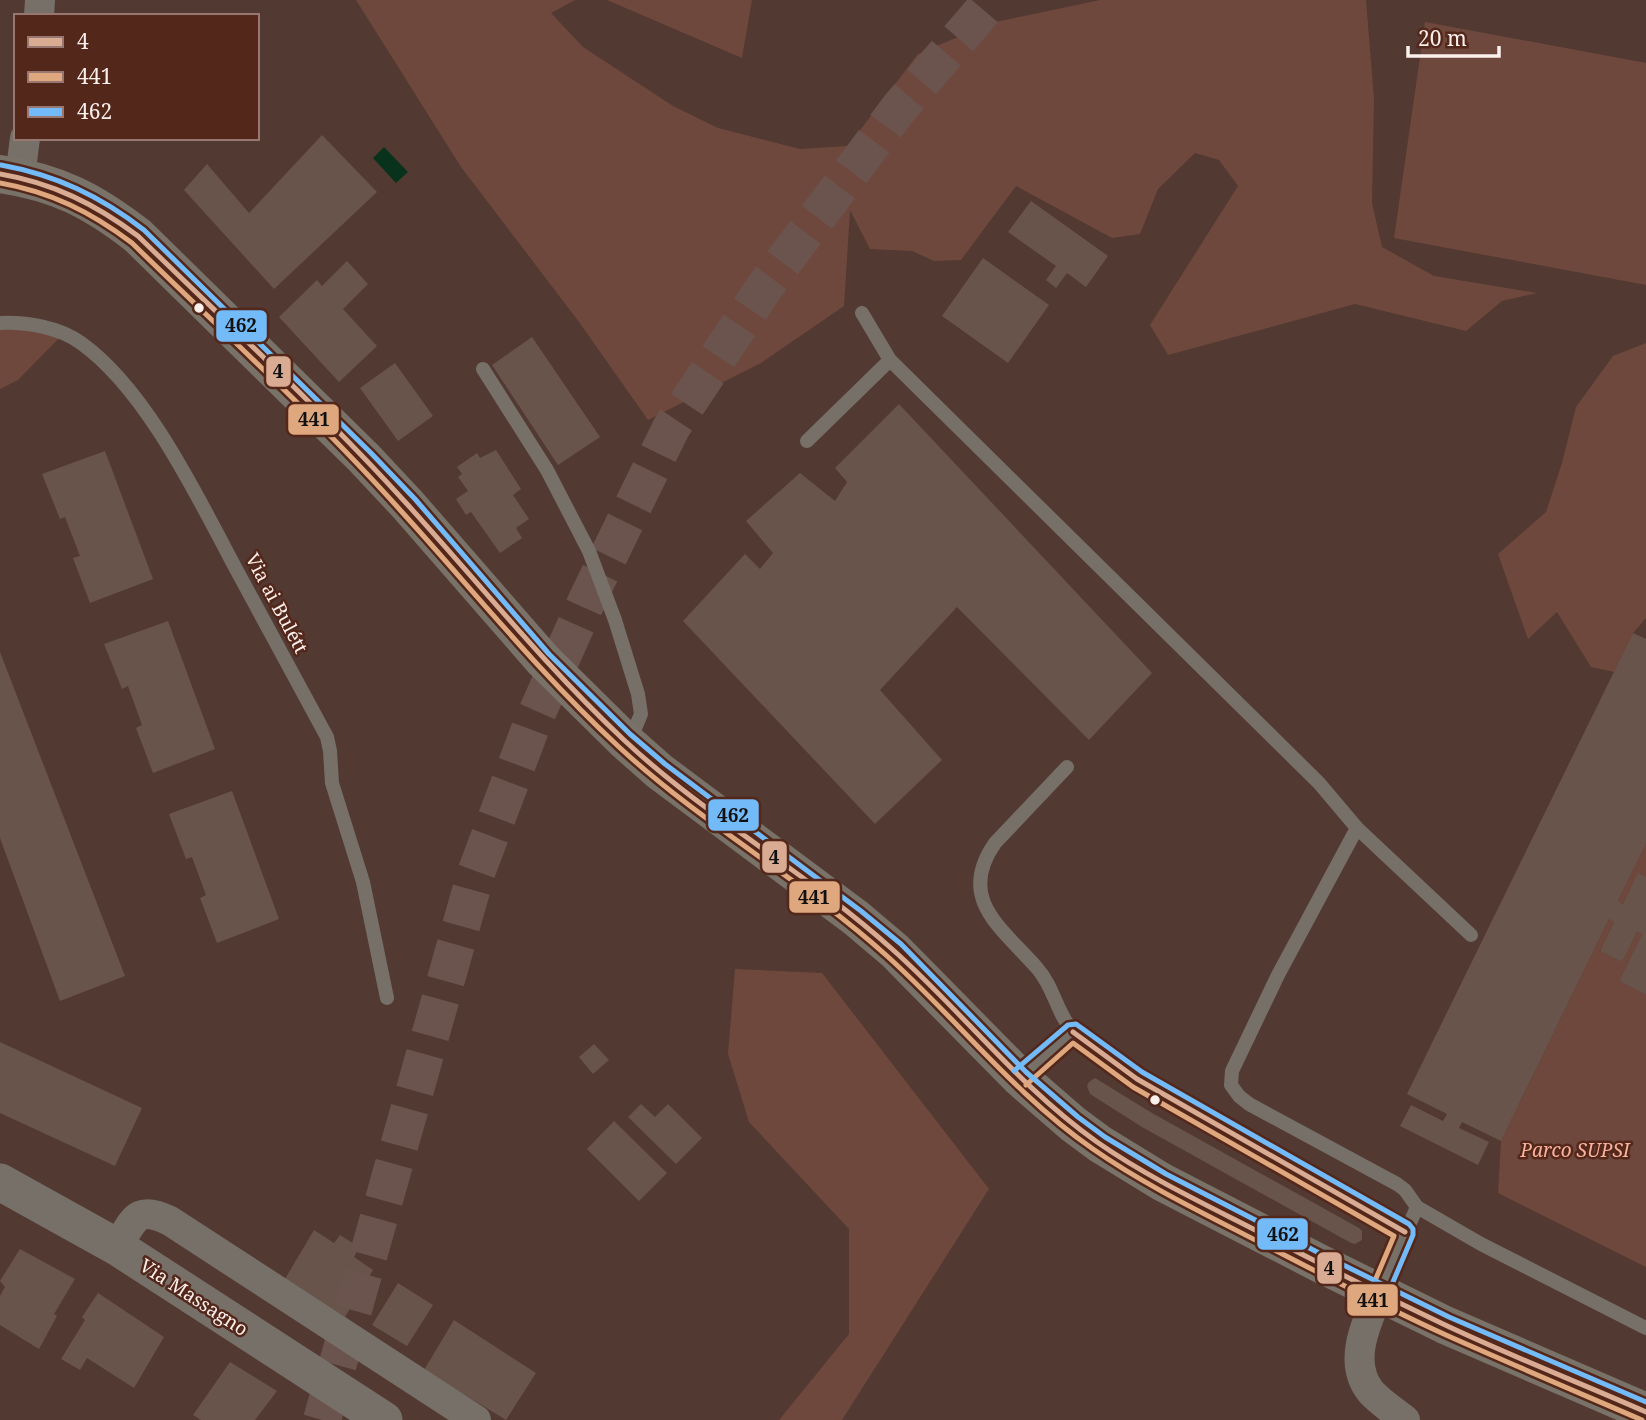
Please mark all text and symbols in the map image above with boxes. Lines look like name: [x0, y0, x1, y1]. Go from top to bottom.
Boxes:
legend: [14, 14, 259, 140]
scale bar: [1408, 14, 1499, 58]
text: 20 m: [1418, 24, 1467, 52]
text: 4: [77, 27, 89, 55]
text: 441: [77, 62, 112, 90]
text: 462: [77, 97, 112, 125]
unlabelled marker: [192, 301, 206, 315]
line badge: 462: [215, 309, 268, 343]
text: 462: [225, 312, 257, 338]
line badge: 4: [265, 355, 292, 388]
text: 4: [273, 358, 284, 384]
line badge: 441: [287, 403, 340, 436]
text: 441: [298, 406, 330, 432]
street label: Via ai Bulétt: [240, 548, 314, 658]
line badge: 462: [707, 798, 760, 832]
text: 462: [717, 802, 749, 828]
line badge: 4: [761, 840, 788, 874]
text: 4: [769, 844, 780, 870]
line badge: 441: [788, 880, 841, 914]
text: 441: [798, 884, 830, 910]
unlabelled marker: [1148, 1093, 1162, 1107]
park label: Parco SUPSI: [1519, 1137, 1631, 1163]
line badge: 462: [1256, 1217, 1309, 1251]
text: 462: [1267, 1221, 1299, 1247]
line badge: 4: [1316, 1251, 1343, 1285]
street label: Via Massagno: [135, 1252, 253, 1342]
text: 4: [1324, 1255, 1335, 1281]
line badge: 441: [1346, 1283, 1399, 1317]
text: 441: [1357, 1287, 1389, 1313]

